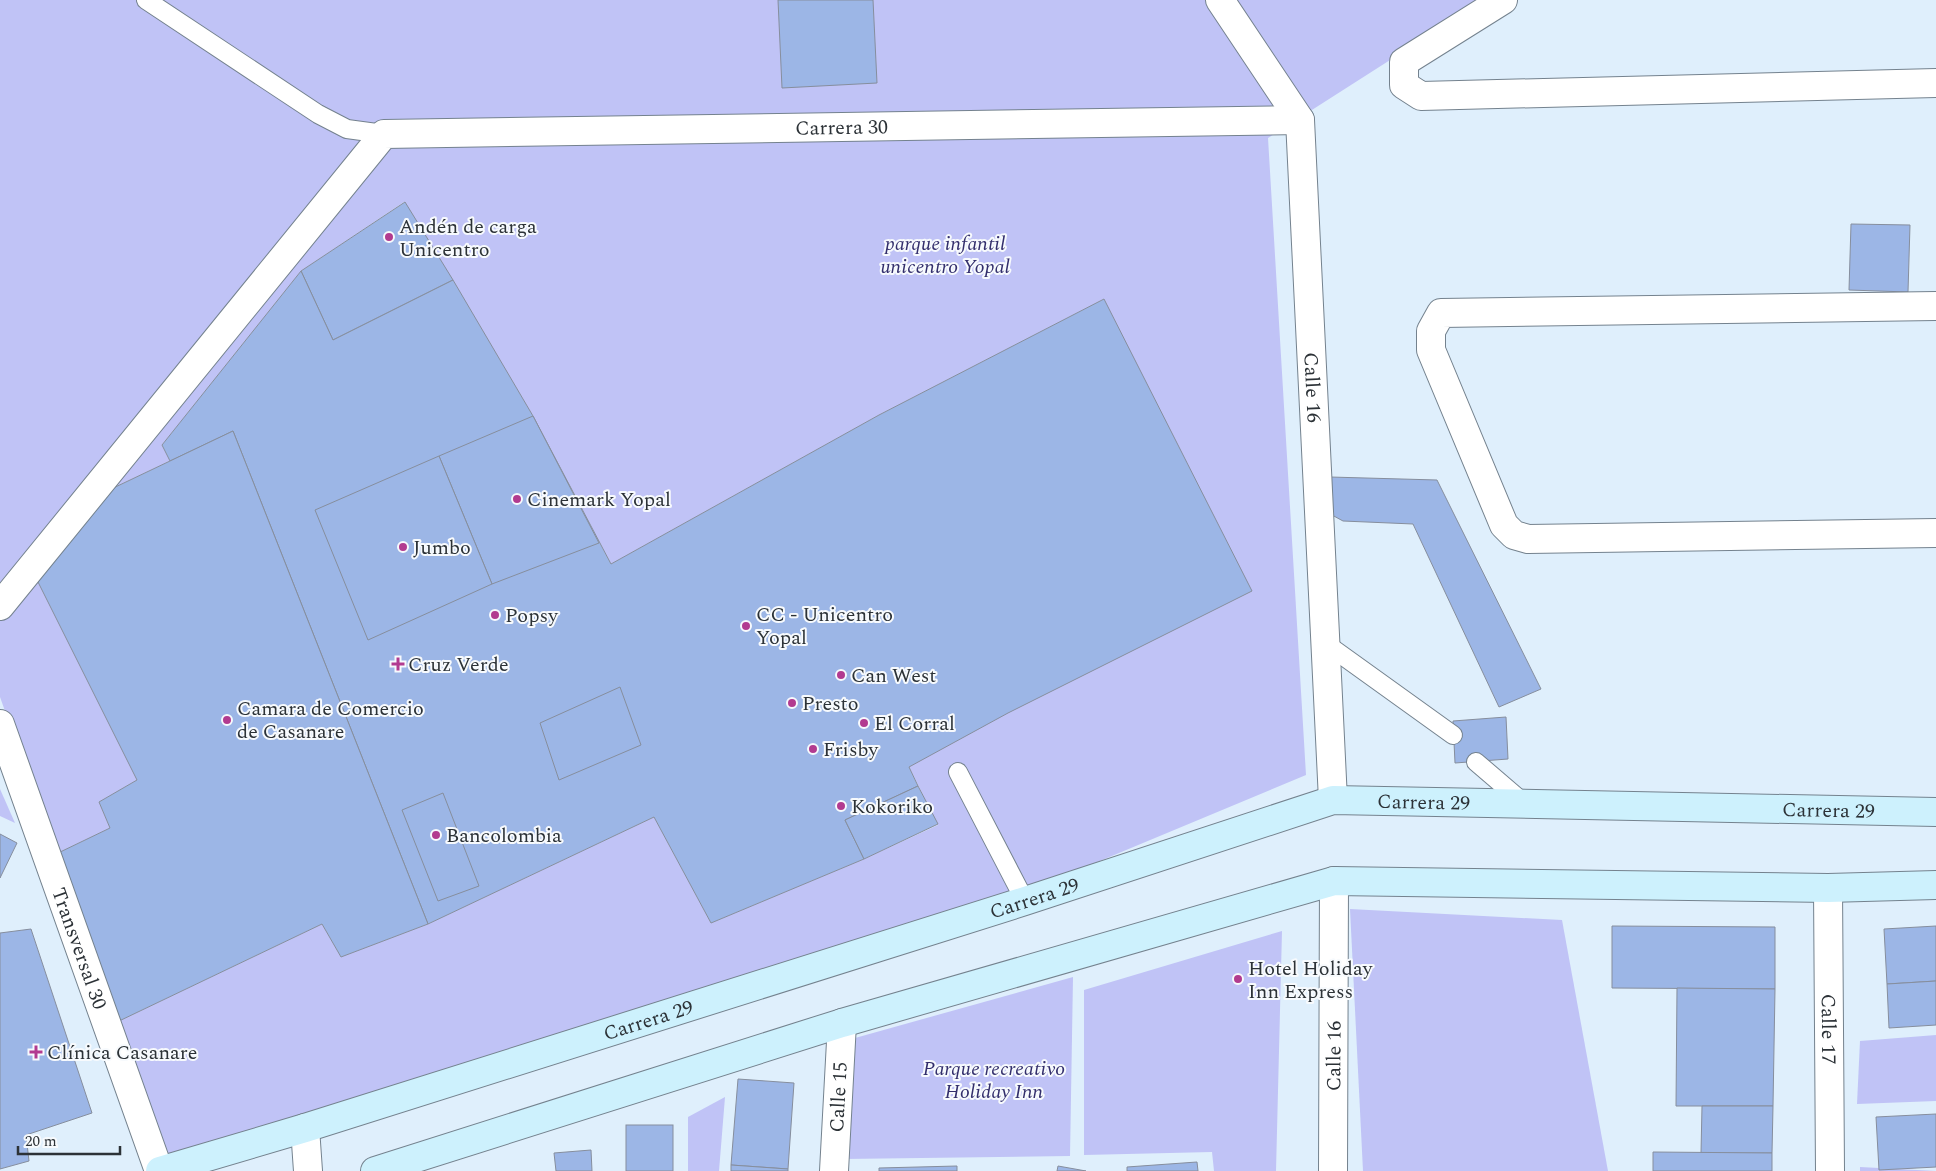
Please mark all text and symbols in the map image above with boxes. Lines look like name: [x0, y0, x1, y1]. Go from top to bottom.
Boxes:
street label: Carrera 30: [795, 112, 888, 144]
place label: Andén de carga Unicentro: [399, 212, 537, 265]
park label: parque infantil unicentro Yopal: [880, 229, 1010, 282]
marker: Andén de carga Unicentro: [383, 231, 395, 243]
street label: Calle 16: [1295, 351, 1329, 424]
place label: Cinemark Yopal: [527, 485, 671, 515]
marker: Cinemark Yopal: [511, 493, 523, 505]
place label: Jumbo: [413, 533, 471, 563]
marker: Jumbo: [397, 541, 409, 553]
place label: CC - Unicentro Yopal: [756, 600, 893, 653]
place label: Popsy: [505, 601, 559, 631]
marker: Popsy: [489, 609, 501, 621]
marker: CC - Unicentro Yopal: [740, 620, 752, 632]
place label: Cruz Verde: [408, 650, 509, 680]
marker: Cruz Verde: [392, 658, 404, 670]
place label: Can West: [851, 661, 936, 691]
marker: Can West: [835, 669, 847, 681]
place label: Presto: [802, 689, 859, 719]
place label: Camara de Comercio de Casanare: [237, 694, 424, 747]
marker: Presto: [786, 697, 798, 709]
place label: El Corral: [874, 709, 955, 739]
marker: Camara de Comercio de Casanare: [221, 714, 233, 726]
marker: El Corral: [858, 717, 870, 729]
place label: Frisby: [823, 735, 880, 765]
marker: Frisby: [807, 743, 819, 755]
street label: Carrera 29: [1377, 787, 1470, 819]
place label: Kokoriko: [851, 792, 933, 822]
street label: Carrera 29: [1782, 795, 1875, 827]
marker: Kokoriko: [835, 800, 847, 812]
place label: Bancolombia: [446, 821, 562, 851]
marker: Bancolombia: [430, 829, 442, 841]
street label: Carrera 29: [986, 870, 1083, 927]
street label: Transversal 30: [43, 883, 114, 1014]
place label: Hotel Holiday Inn Express: [1248, 954, 1374, 1007]
marker: Hotel Holiday Inn Express: [1232, 973, 1244, 985]
street label: Carrera 29: [600, 993, 697, 1049]
street label: Calle 17: [1813, 994, 1843, 1064]
street label: Calle 16: [1319, 1021, 1350, 1091]
place label: Clínica Casanare: [47, 1038, 197, 1068]
marker: Clínica Casanare: [29, 1045, 43, 1059]
park label: Parque recreativo Holiday Inn: [923, 1054, 1065, 1107]
street label: Calle 15: [822, 1061, 856, 1133]
scale bar: [18, 1124, 120, 1156]
text: 20 m: [25, 1130, 57, 1153]

